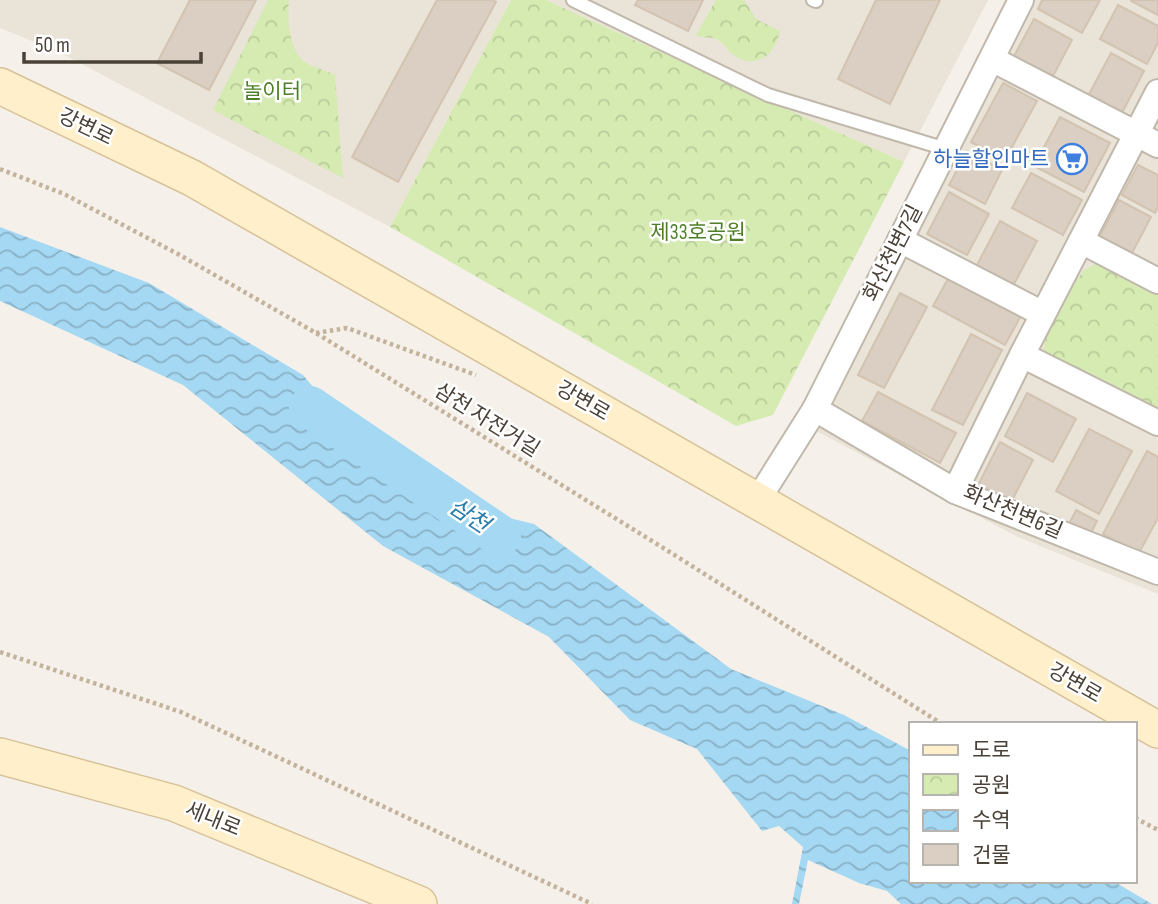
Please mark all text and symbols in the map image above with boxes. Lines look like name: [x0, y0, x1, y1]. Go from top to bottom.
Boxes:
scale bar: [24, 21, 201, 65]
text: 50 m: [35, 33, 70, 58]
park label: 놀이터: [243, 79, 301, 104]
street label: 강변로: [54, 103, 118, 151]
supermarket icon: 하늘할인마트: [1055, 142, 1089, 176]
place label: 하늘할인마트: [933, 147, 1049, 172]
street label: 화산천변7길: [858, 201, 928, 305]
park label: 제33호공원: [651, 220, 745, 245]
street label: 강변로: [552, 376, 614, 426]
street label: 삼천 자전거길: [430, 378, 544, 462]
street label: 화산천변6길: [959, 480, 1067, 544]
water label: 삼천: [444, 493, 497, 541]
street label: 강변로: [1044, 658, 1106, 708]
legend: [909, 722, 1137, 883]
text: 도로: [972, 738, 1011, 763]
text: 공원: [972, 773, 1011, 798]
street label: 세내로: [181, 797, 245, 841]
text: 수역: [972, 808, 1011, 833]
text: 건물: [972, 843, 1011, 868]

